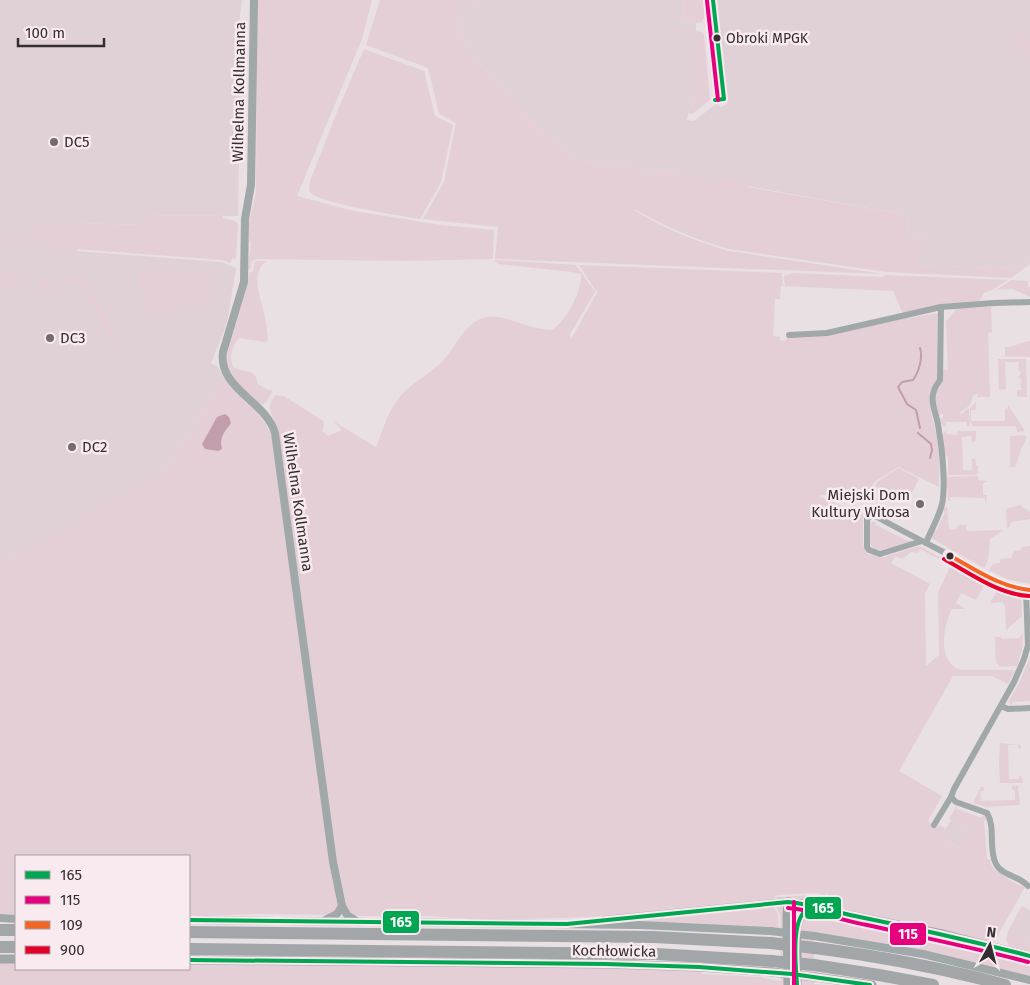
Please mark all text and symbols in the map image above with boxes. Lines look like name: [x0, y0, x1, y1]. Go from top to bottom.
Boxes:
scale bar: [18, 15, 104, 47]
street label: Wilhelma Kollmanna: [229, 22, 249, 162]
text: 100 m: [25, 24, 65, 42]
place label: Obroki MPGK: [726, 30, 809, 47]
marker: Obroki MPGK: [712, 33, 722, 43]
place label: DC5: [64, 133, 89, 151]
marker: DC5: [48, 136, 60, 148]
place label: DC3: [60, 329, 86, 347]
marker: DC3: [44, 332, 56, 344]
street label: Wilhelma Kollmanna: [279, 431, 317, 573]
place label: DC2: [82, 438, 108, 456]
marker: DC2: [66, 441, 78, 453]
place label: Miejski Dom Kultury Witosa: [811, 486, 910, 521]
marker: Miejski Dom Kultury Witosa: [914, 498, 926, 510]
unlabelled marker: [945, 551, 955, 561]
legend: [15, 855, 190, 970]
text: 165: [60, 866, 82, 884]
text: 115: [60, 891, 80, 909]
line badge: 165: [804, 896, 842, 920]
text: 165: [812, 900, 834, 917]
line badge: 165: [382, 910, 420, 934]
text: 165: [390, 914, 412, 931]
text: 109: [60, 916, 83, 934]
north arrow: [965, 920, 1015, 970]
line badge: 115: [889, 922, 927, 946]
text: N: [986, 924, 997, 942]
text: 115: [898, 926, 919, 943]
text: 900: [60, 941, 85, 959]
street label: Kochłowicka: [572, 941, 656, 961]

